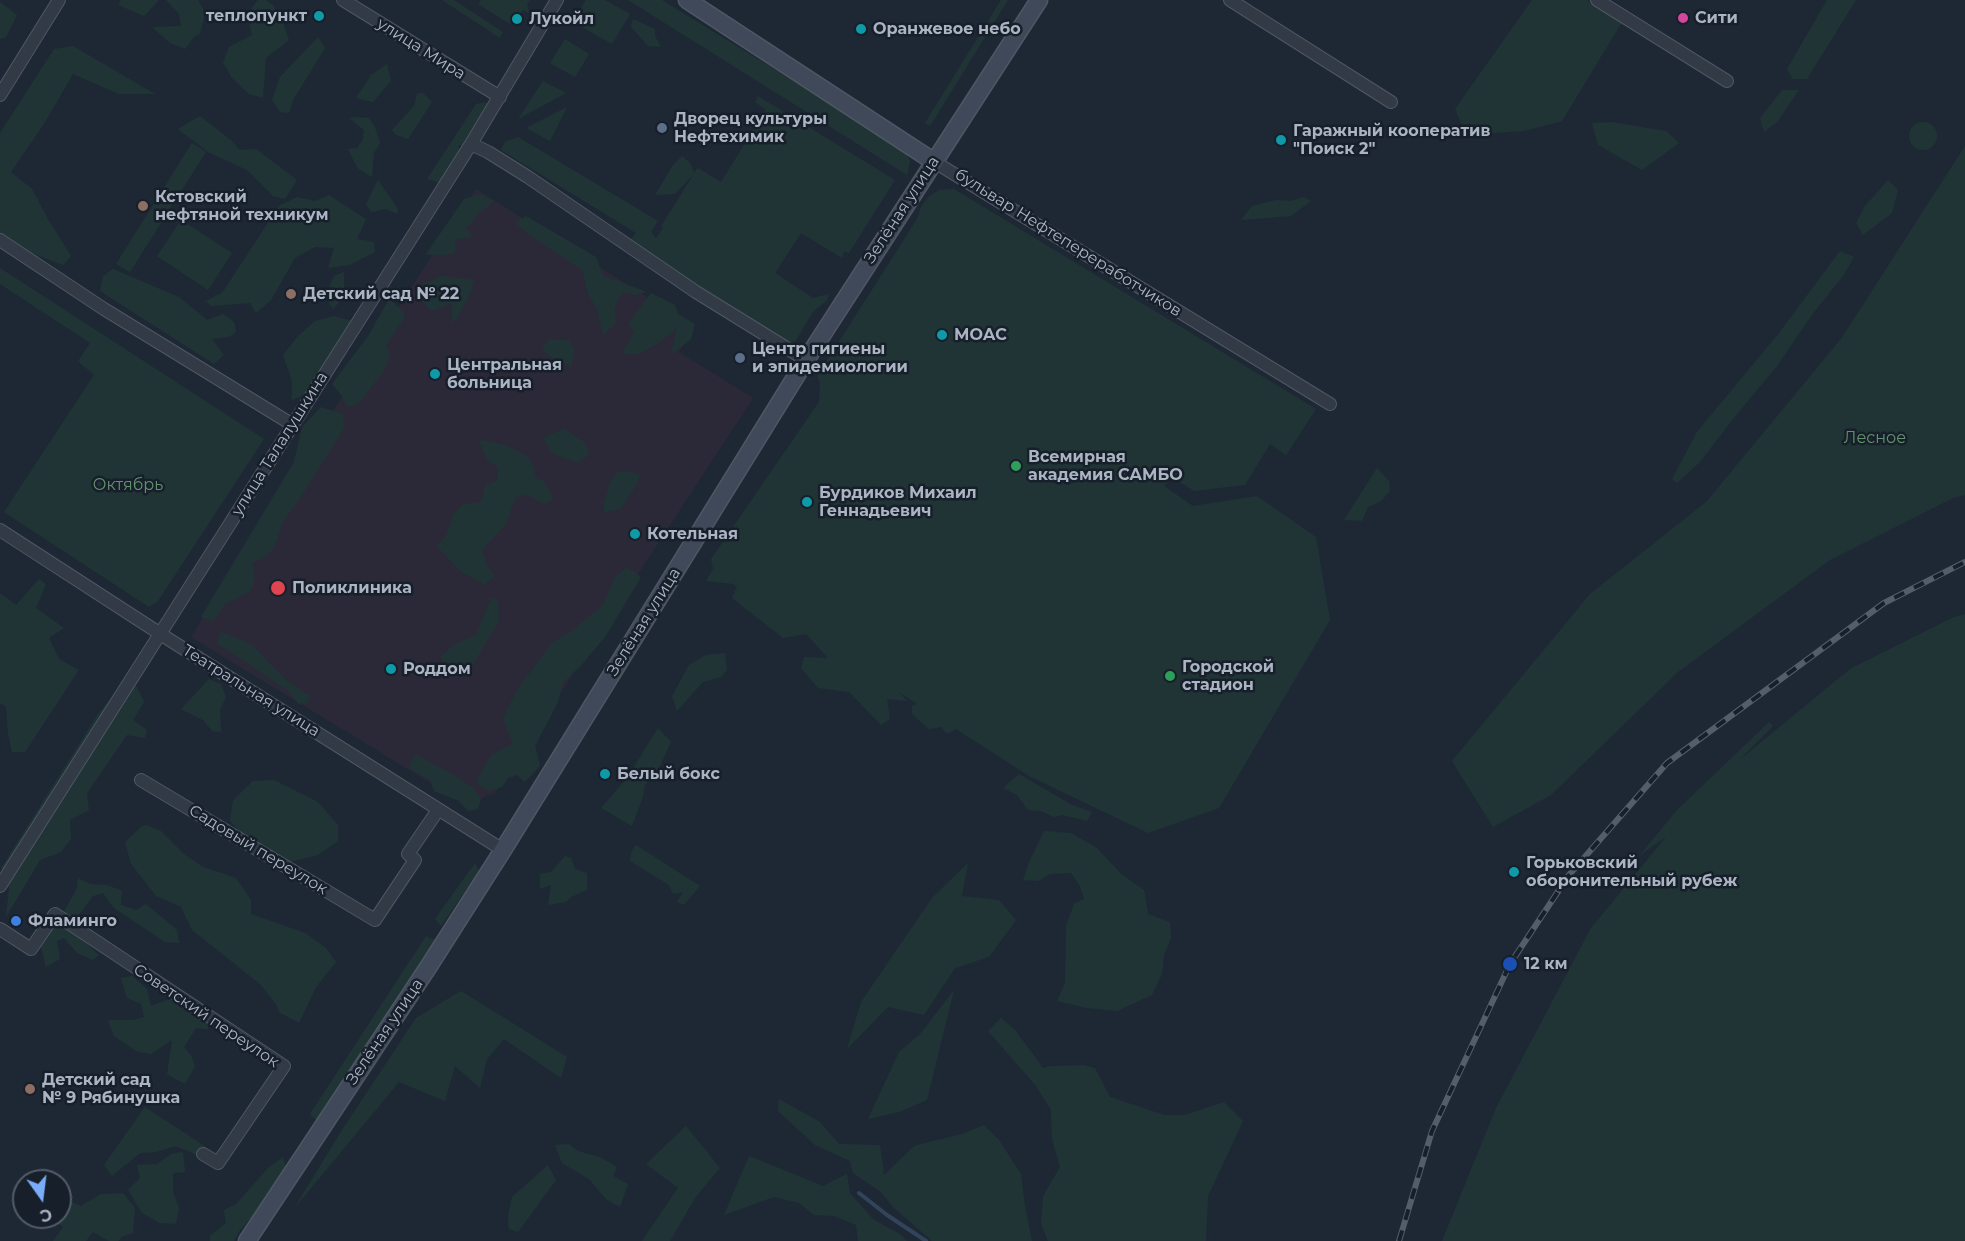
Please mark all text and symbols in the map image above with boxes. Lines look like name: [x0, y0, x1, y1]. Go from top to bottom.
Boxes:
place label: теплопункт: [206, 6, 307, 26]
place label: Сити: [1695, 8, 1738, 28]
marker: теплопункт: [312, 9, 326, 23]
place label: Лукойл: [529, 9, 594, 29]
marker: Сити: [1676, 11, 1690, 25]
marker: Лукойл: [510, 12, 524, 26]
street label: улица Мира: [373, 14, 469, 84]
place label: Оранжевое небо: [873, 19, 1021, 39]
marker: Оранжевое небо: [854, 22, 868, 36]
place label: Дворец культуры Нефтехимик: [674, 109, 827, 147]
marker: Дворец культуры Нефтехимик: [655, 121, 669, 135]
place label: Гаражный кооператив "Поиск 2": [1293, 121, 1490, 159]
marker: Гаражный кооператив "Поиск 2": [1274, 133, 1288, 147]
street label: Зелёная улица: [860, 153, 944, 267]
street label: бульвар Нефтепереработчиков: [951, 165, 1185, 321]
place label: Кстовский нефтяной техникум: [155, 187, 329, 225]
marker: Кстовский нефтяной техникум: [136, 199, 150, 213]
place label: Детский сад № 22: [303, 284, 459, 304]
marker: Детский сад № 22: [284, 287, 298, 301]
place label: МОАС: [954, 325, 1007, 345]
marker: МОАС: [935, 328, 949, 342]
place label: Центр гигиены и эпидемиологии: [752, 339, 908, 377]
marker: Центр гигиены и эпидемиологии: [733, 351, 747, 365]
place label: Центральная больница: [447, 355, 562, 393]
marker: Центральная больница: [428, 367, 442, 381]
street label: улица Талалушкина: [228, 368, 332, 520]
park label: Лесное: [1844, 428, 1906, 448]
place label: Всемирная академия САМБО: [1028, 447, 1183, 485]
marker: Всемирная академия САМБО: [1009, 459, 1023, 473]
park label: Октябрь: [93, 475, 163, 495]
place label: Бурдиков Михаил Геннадьевич: [819, 483, 977, 521]
marker: Бурдиков Михаил Геннадьевич: [800, 495, 814, 509]
place label: Котельная: [647, 524, 738, 544]
marker: Котельная: [628, 527, 642, 541]
street label: Зелёная улица: [603, 564, 685, 680]
place label: Поликлиника: [292, 578, 412, 598]
marker: Поликлиника: [269, 579, 287, 597]
street label: Театральная улица: [179, 641, 323, 741]
place label: Городской стадион: [1182, 657, 1274, 695]
place label: Роддом: [403, 659, 471, 679]
marker: Роддом: [384, 662, 398, 676]
marker: Городской стадион: [1163, 669, 1177, 683]
place label: Белый бокс: [617, 764, 720, 784]
marker: Белый бокс: [598, 767, 612, 781]
street label: Садовый переулок: [185, 801, 331, 899]
place label: Горьковский оборонительный рубеж: [1526, 853, 1737, 891]
marker: Горьковский оборонительный рубеж: [1507, 865, 1521, 879]
place label: Фламинго: [28, 911, 117, 931]
marker: Фламинго: [9, 914, 23, 928]
place label: 12 км: [1524, 954, 1568, 974]
marker: 12 км: [1501, 955, 1519, 973]
street label: Советский переулок: [129, 960, 283, 1072]
street label: Зелёная улица: [342, 975, 428, 1089]
place label: Детский сад № 9 Рябинушка: [42, 1070, 180, 1108]
marker: Детский сад № 9 Рябинушка: [23, 1082, 37, 1096]
north arrow: [12, 1169, 72, 1229]
text: С: [38, 1204, 54, 1226]

